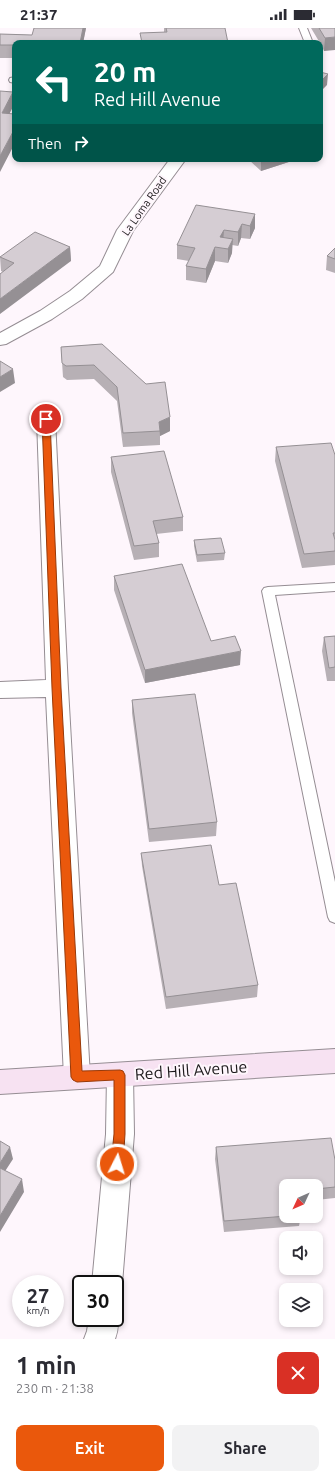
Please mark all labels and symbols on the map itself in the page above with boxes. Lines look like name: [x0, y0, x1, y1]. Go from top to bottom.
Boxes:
street label: La Loma Road: [119, 174, 169, 238]
pin: [29, 402, 63, 436]
street label: Red Hill Avenue: [134, 1057, 248, 1083]
position arrow: [96, 1143, 138, 1185]
north arrow: [279, 1179, 323, 1223]
speed limit sign: 30: [72, 1275, 124, 1327]

